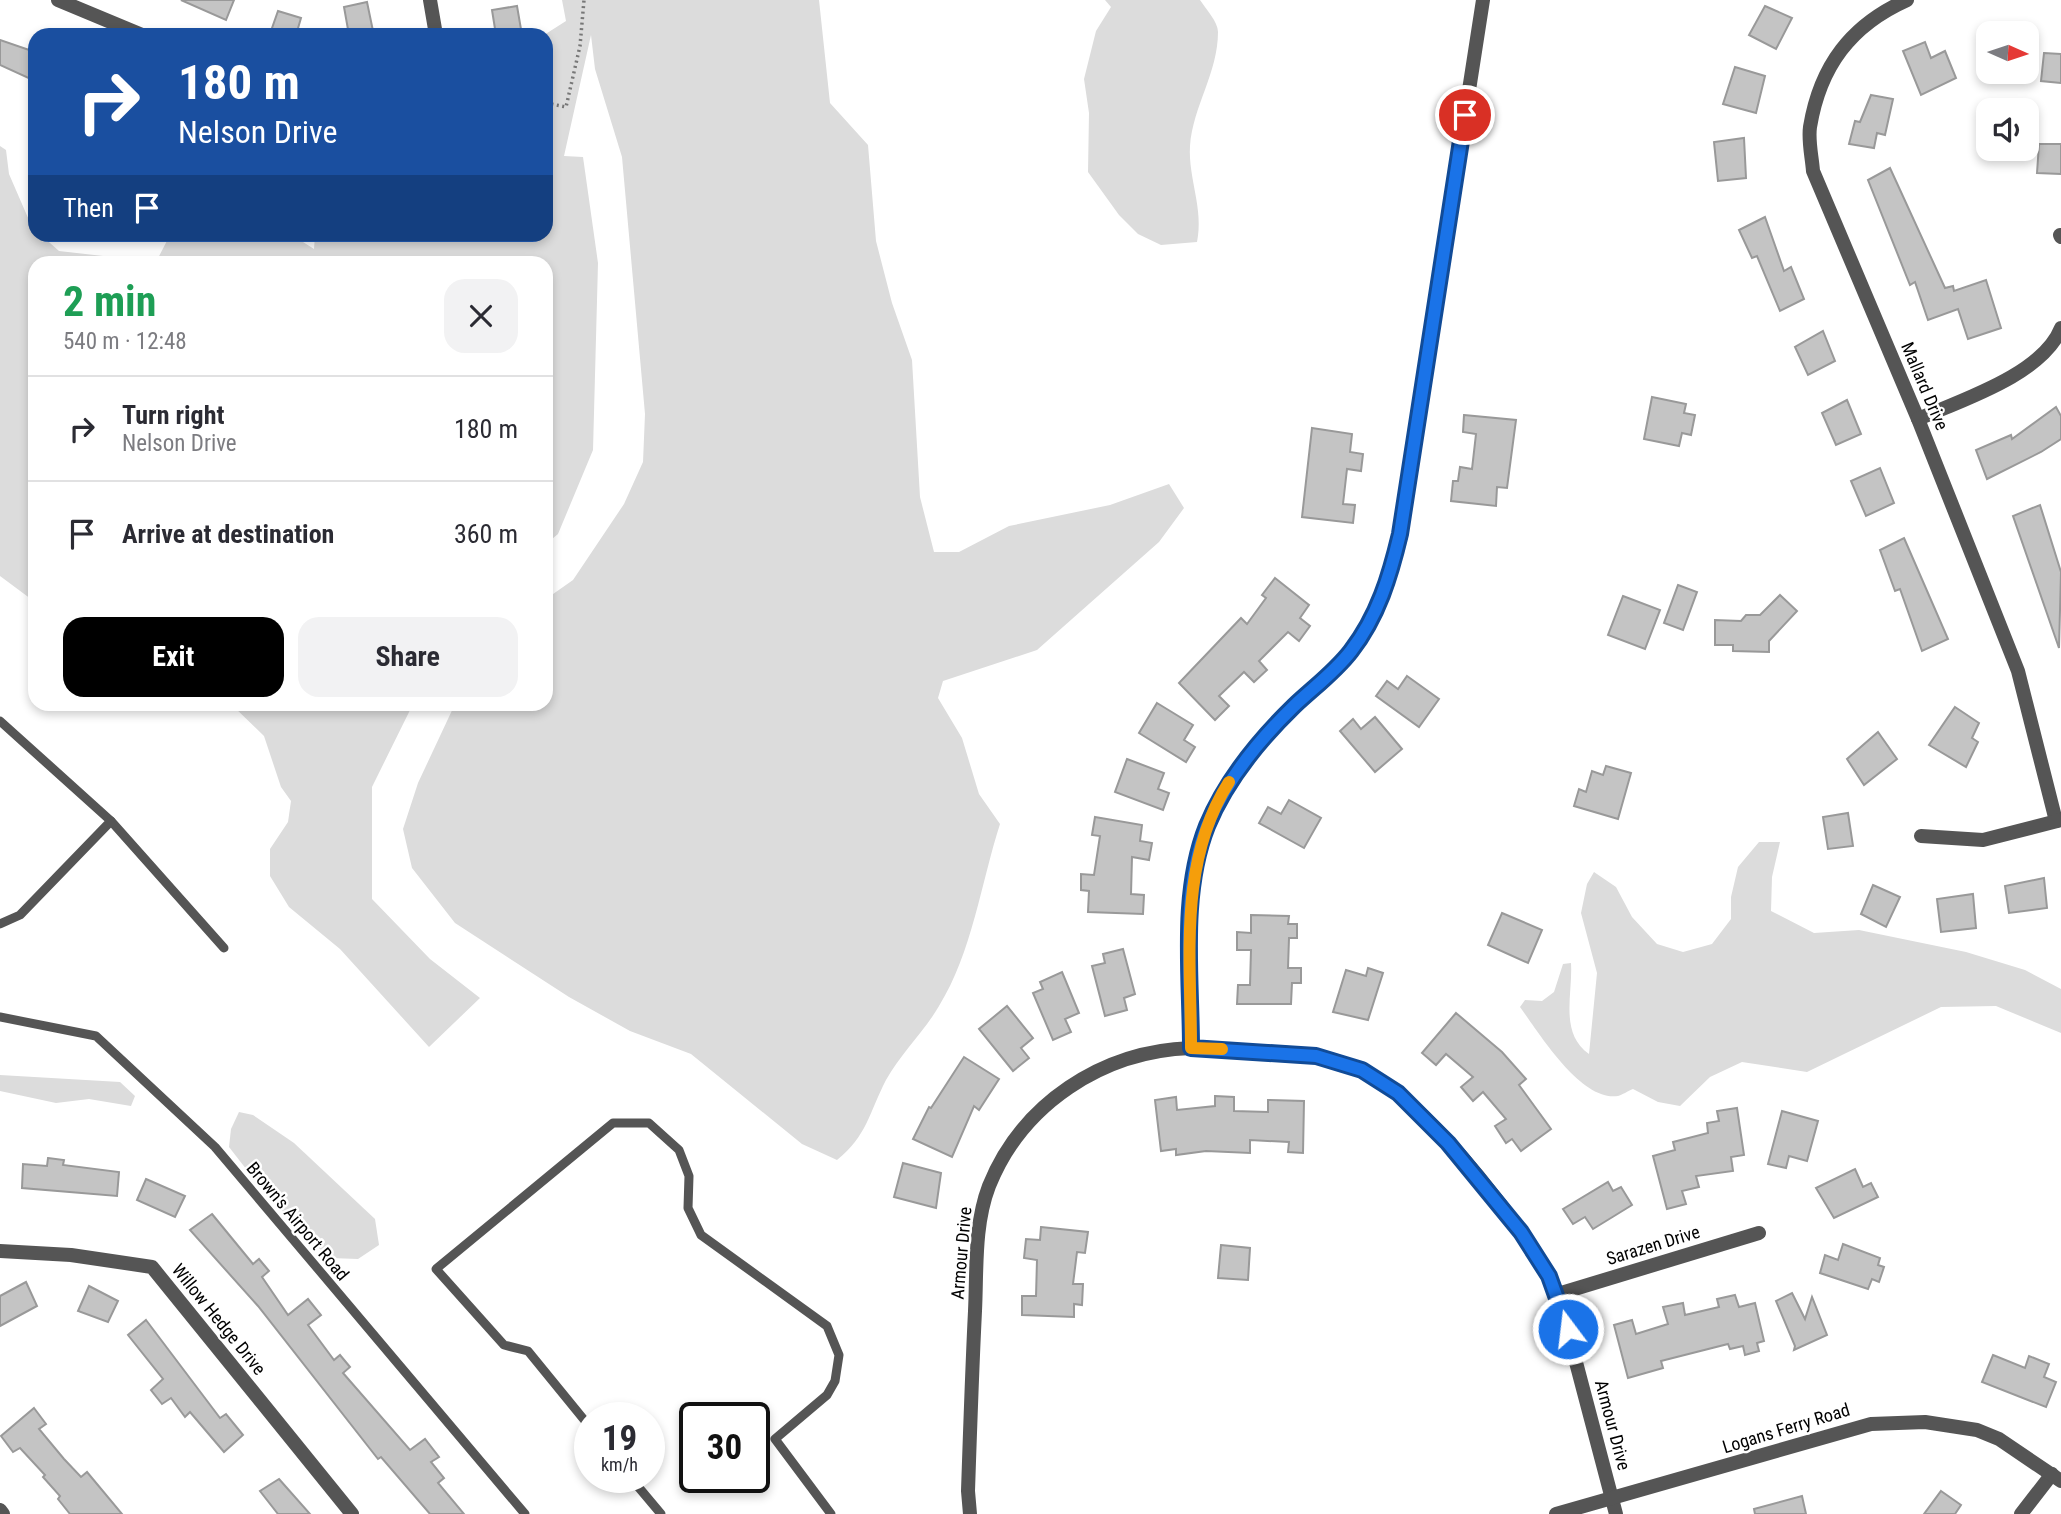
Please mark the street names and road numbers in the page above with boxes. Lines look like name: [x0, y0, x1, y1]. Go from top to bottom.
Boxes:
street label: Mallard Drive: [1897, 339, 1953, 433]
street label: Brown's Airport Road: [242, 1158, 354, 1284]
street label: Armour Drive: [947, 1206, 975, 1300]
street label: Sarazen Drive: [1604, 1221, 1702, 1269]
street label: Willow Hedge Drive: [168, 1259, 270, 1379]
street label: Armour Drive: [1591, 1378, 1635, 1472]
street label: Logans Ferry Road: [1720, 1399, 1852, 1457]

